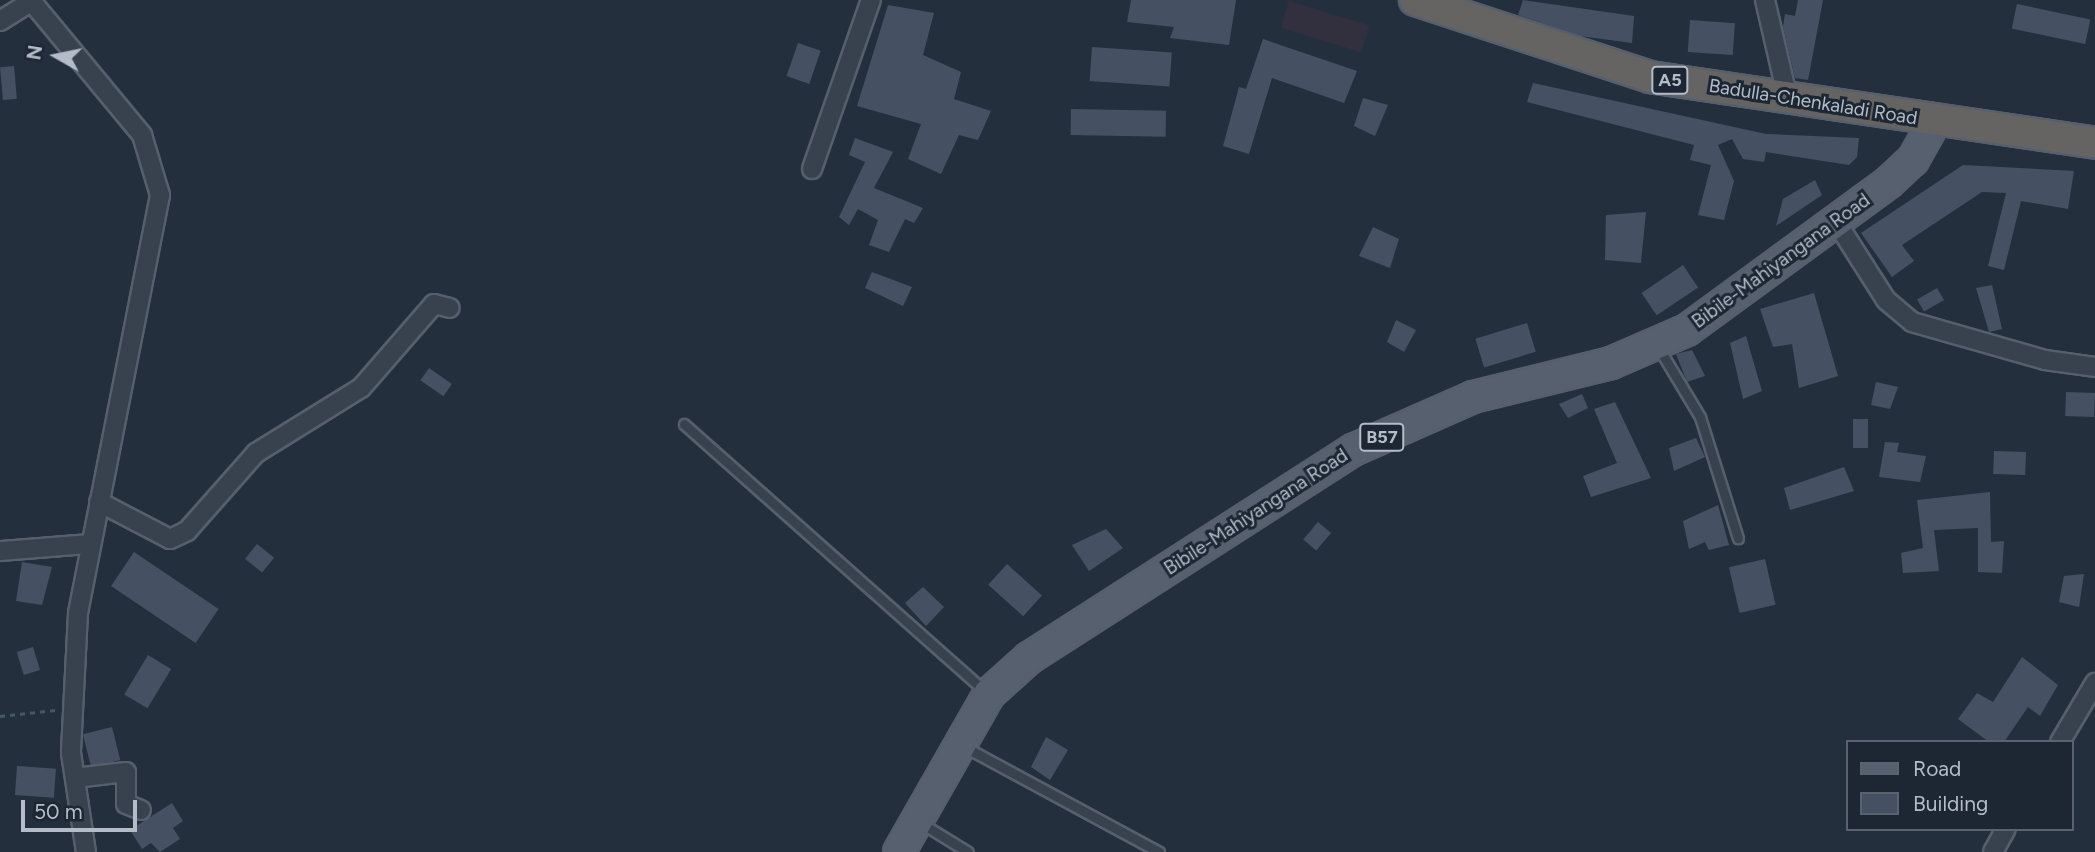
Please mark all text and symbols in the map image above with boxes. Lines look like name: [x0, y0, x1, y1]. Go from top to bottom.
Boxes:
north arrow: [21, 21, 91, 91]
text: N: [22, 44, 47, 62]
road number: A5: [1651, 66, 1689, 94]
street label: Badulla-Chenkaladi Road: [1707, 74, 1919, 130]
street label: Bibile-Mahiyangana Road: [1688, 189, 1874, 333]
road number: B57: [1359, 422, 1405, 452]
street label: Bibile-Mahiyangana Road: [1160, 444, 1352, 580]
legend: [1846, 740, 2074, 831]
text: Road: [1913, 756, 1961, 781]
scale bar: [24, 786, 140, 830]
text: Building: [1913, 791, 1988, 816]
text: 50 m: [34, 799, 83, 824]

